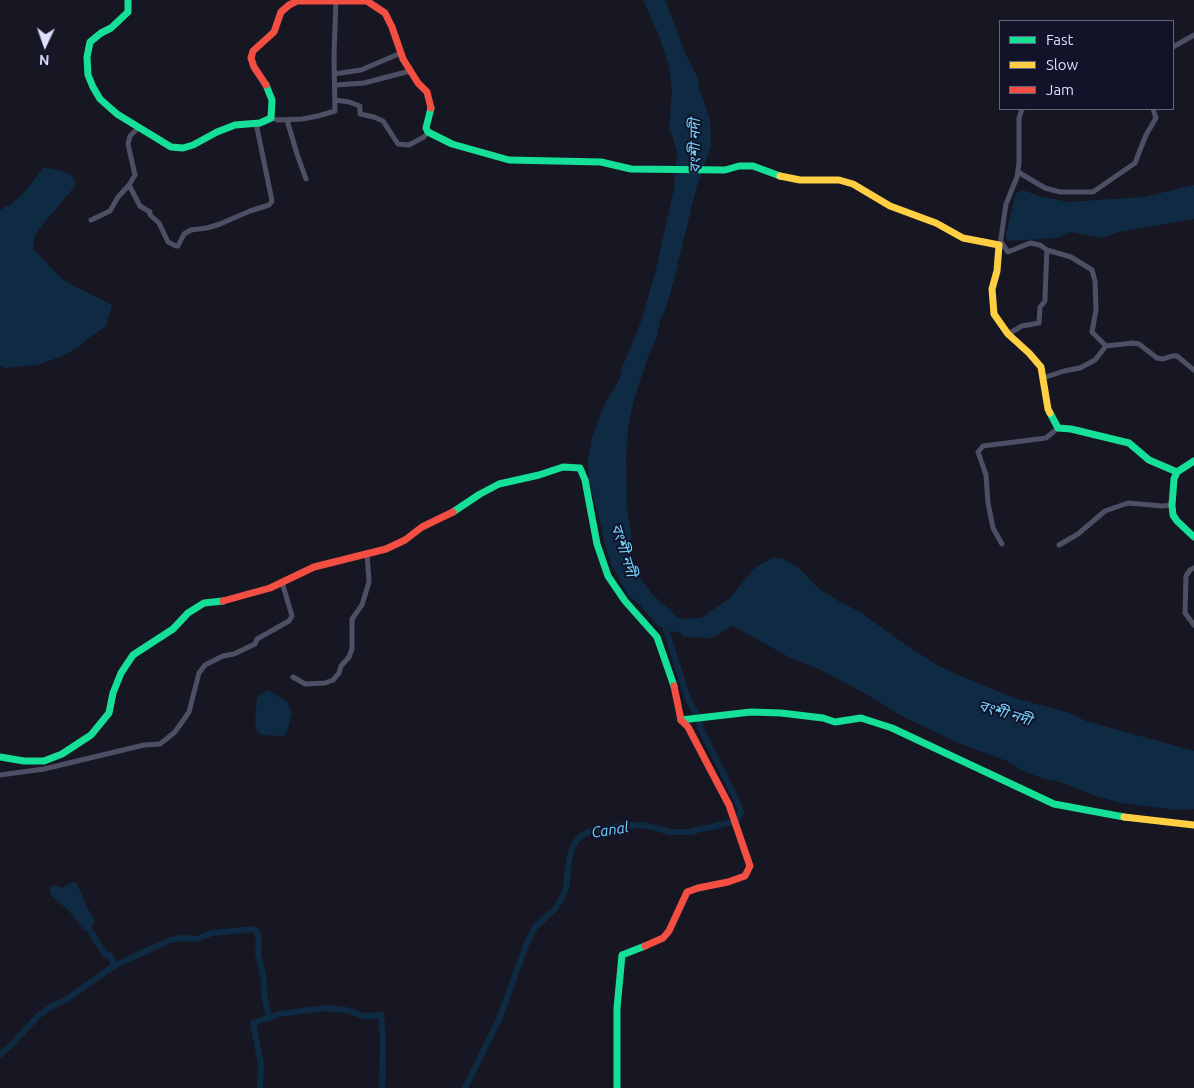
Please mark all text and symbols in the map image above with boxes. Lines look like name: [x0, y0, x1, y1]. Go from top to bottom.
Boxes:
north arrow: [20, 20, 70, 70]
legend: [999, 20, 1174, 110]
text: Fast: [1046, 31, 1073, 48]
text: N: [39, 52, 50, 68]
text: Slow: [1046, 56, 1078, 73]
text: Jam: [1046, 81, 1074, 98]
water label: বংশী নদী: [686, 119, 704, 173]
water label: বংশী নদী: [607, 521, 641, 579]
water label: বংশী নদী: [976, 696, 1034, 730]
water label: Canal: [590, 818, 630, 842]

